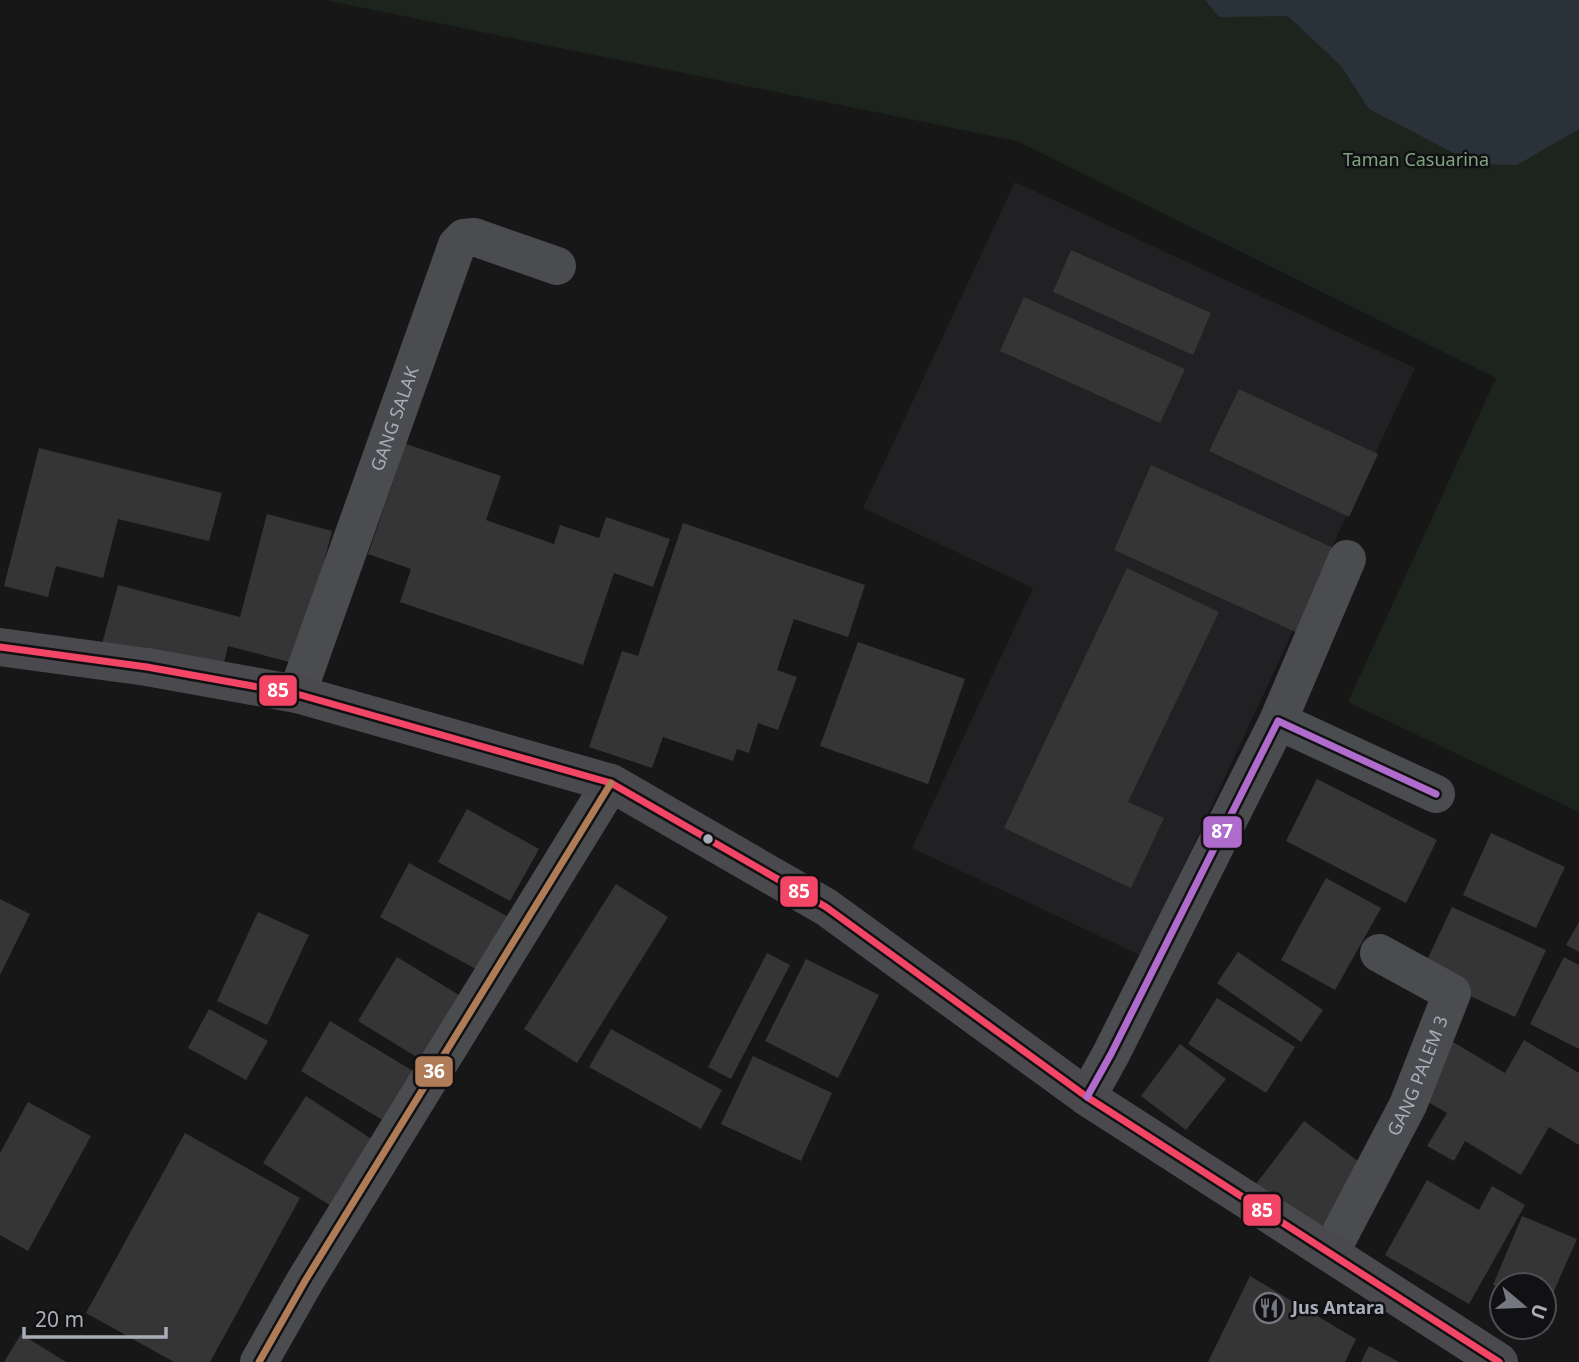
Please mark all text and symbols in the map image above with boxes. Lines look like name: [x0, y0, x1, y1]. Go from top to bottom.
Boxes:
park label: Taman Casuarina: [1343, 147, 1489, 171]
street label: GANG SALAK: [364, 362, 424, 474]
line badge: 85: [258, 674, 298, 707]
text: 85: [267, 677, 289, 703]
line badge: 87: [1202, 815, 1243, 849]
text: 87: [1211, 818, 1233, 844]
unlabelled marker: [701, 832, 715, 846]
line badge: 85: [779, 875, 819, 908]
text: 85: [788, 878, 810, 904]
street label: GANG PALEM 3: [1381, 1012, 1453, 1140]
line badge: 36: [414, 1055, 454, 1088]
text: 36: [423, 1058, 445, 1084]
line badge: 85: [1242, 1193, 1282, 1227]
text: 85: [1251, 1197, 1273, 1223]
north arrow: [1488, 1271, 1558, 1341]
restaurant icon: Jus Antara: [1252, 1291, 1286, 1325]
place label: Jus Antara: [1290, 1295, 1385, 1319]
scale bar: [24, 1296, 166, 1340]
text: U: [1524, 1301, 1554, 1323]
text: 20 m: [35, 1305, 84, 1333]

